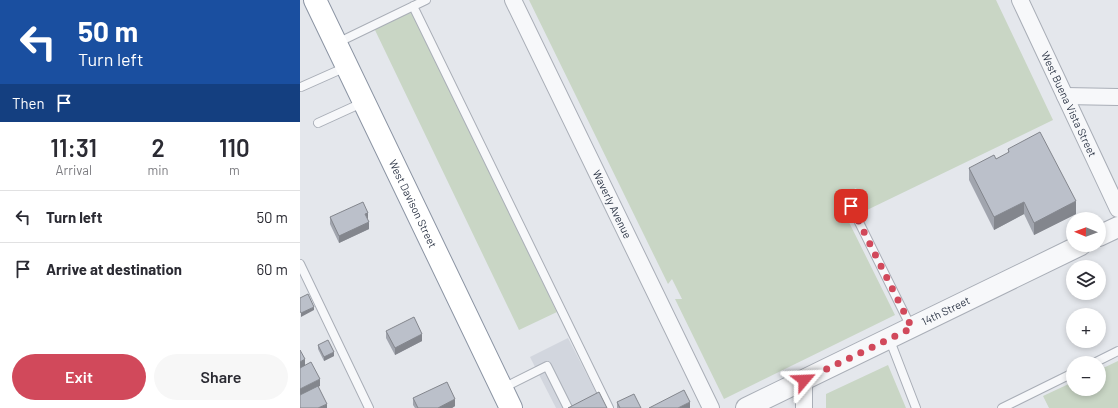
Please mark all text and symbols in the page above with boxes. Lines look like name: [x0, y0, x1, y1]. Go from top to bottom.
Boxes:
text: 50 m: [78, 14, 138, 48]
icon: left: [12, 16, 64, 68]
text: Turn left: [78, 48, 144, 70]
street label: West Buena Vista Street: [1039, 49, 1100, 159]
icon: arrive: [53, 92, 75, 114]
text: Then: [12, 94, 45, 112]
text: 11:31: [50, 133, 97, 162]
text: 2: [151, 133, 165, 162]
text: 110: [219, 133, 250, 162]
street label: West Davison Street: [387, 157, 440, 250]
text: Arrival: [56, 162, 92, 178]
text: min: [147, 162, 169, 178]
text: m: [229, 162, 240, 178]
street label: Waverly Avenue: [590, 168, 635, 240]
pin: [834, 189, 868, 223]
icon: arrive: [840, 195, 862, 217]
icon: left: [12, 206, 34, 228]
text: Turn left: [46, 208, 102, 226]
text: 50 m: [256, 208, 288, 226]
north arrow: [1066, 212, 1106, 252]
map controls: [1066, 212, 1106, 396]
icon: arrive: [12, 258, 34, 280]
text: Arrive at destination: [46, 260, 182, 278]
text: 60 m: [256, 260, 288, 278]
button: layers: [1066, 260, 1106, 300]
street label: 14th Street: [919, 293, 972, 328]
button: +: [1066, 308, 1106, 348]
button: Exit: [12, 354, 146, 400]
button: Share: [154, 354, 288, 400]
button: −: [1066, 356, 1106, 396]
position arrow: [783, 359, 825, 401]

